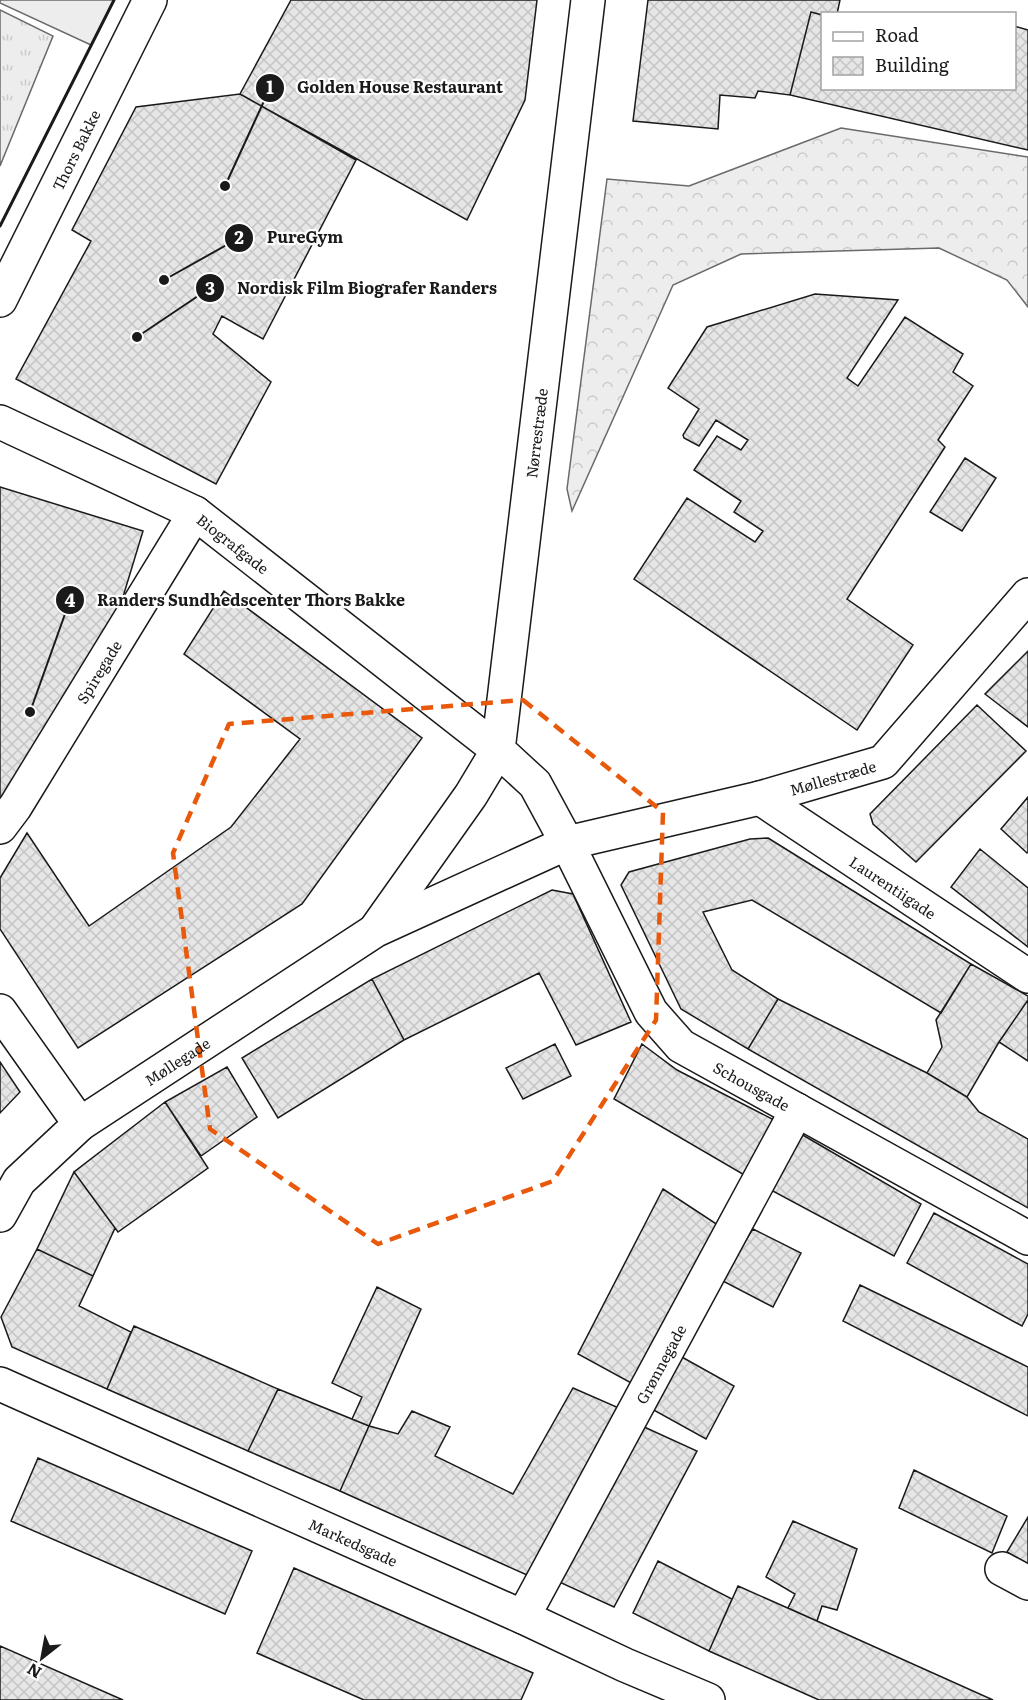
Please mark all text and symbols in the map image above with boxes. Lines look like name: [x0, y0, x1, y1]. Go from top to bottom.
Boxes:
legend: [821, 12, 1016, 90]
text: Road: [875, 21, 919, 48]
text: Building: [875, 51, 950, 78]
callout: Golden House Restaurant: [255, 71, 515, 105]
text: 1: [266, 73, 274, 100]
text: Golden House Restaurant: [297, 74, 503, 98]
street label: Thors Bakke: [45, 105, 105, 194]
callout: PureGym: [224, 221, 355, 255]
text: 2: [234, 223, 244, 250]
text: PureGym: [267, 224, 343, 248]
callout: Nordisk Film Biografer Randers: [195, 271, 509, 305]
text: 3: [205, 274, 215, 301]
text: Nordisk Film Biografer Randers: [237, 275, 497, 299]
street label: Nørrestræde: [519, 387, 553, 479]
street label: Biografgade: [192, 507, 275, 579]
callout: Randers Sundhedscenter Thors Bakke: [55, 583, 417, 617]
text: 4: [65, 586, 76, 613]
text: Randers Sundhedscenter Thors Bakke: [97, 587, 405, 611]
street label: Spiregade: [70, 635, 126, 708]
street label: Møllestræde: [787, 753, 879, 800]
street label: Laurentiigade: [845, 849, 941, 924]
street label: Møllegade: [139, 1031, 214, 1091]
street label: Schousgade: [710, 1055, 795, 1116]
street label: Grønnegade: [629, 1320, 691, 1408]
street label: Markedsgade: [305, 1512, 402, 1571]
north arrow: [12, 1628, 72, 1688]
text: N: [22, 1658, 46, 1685]

